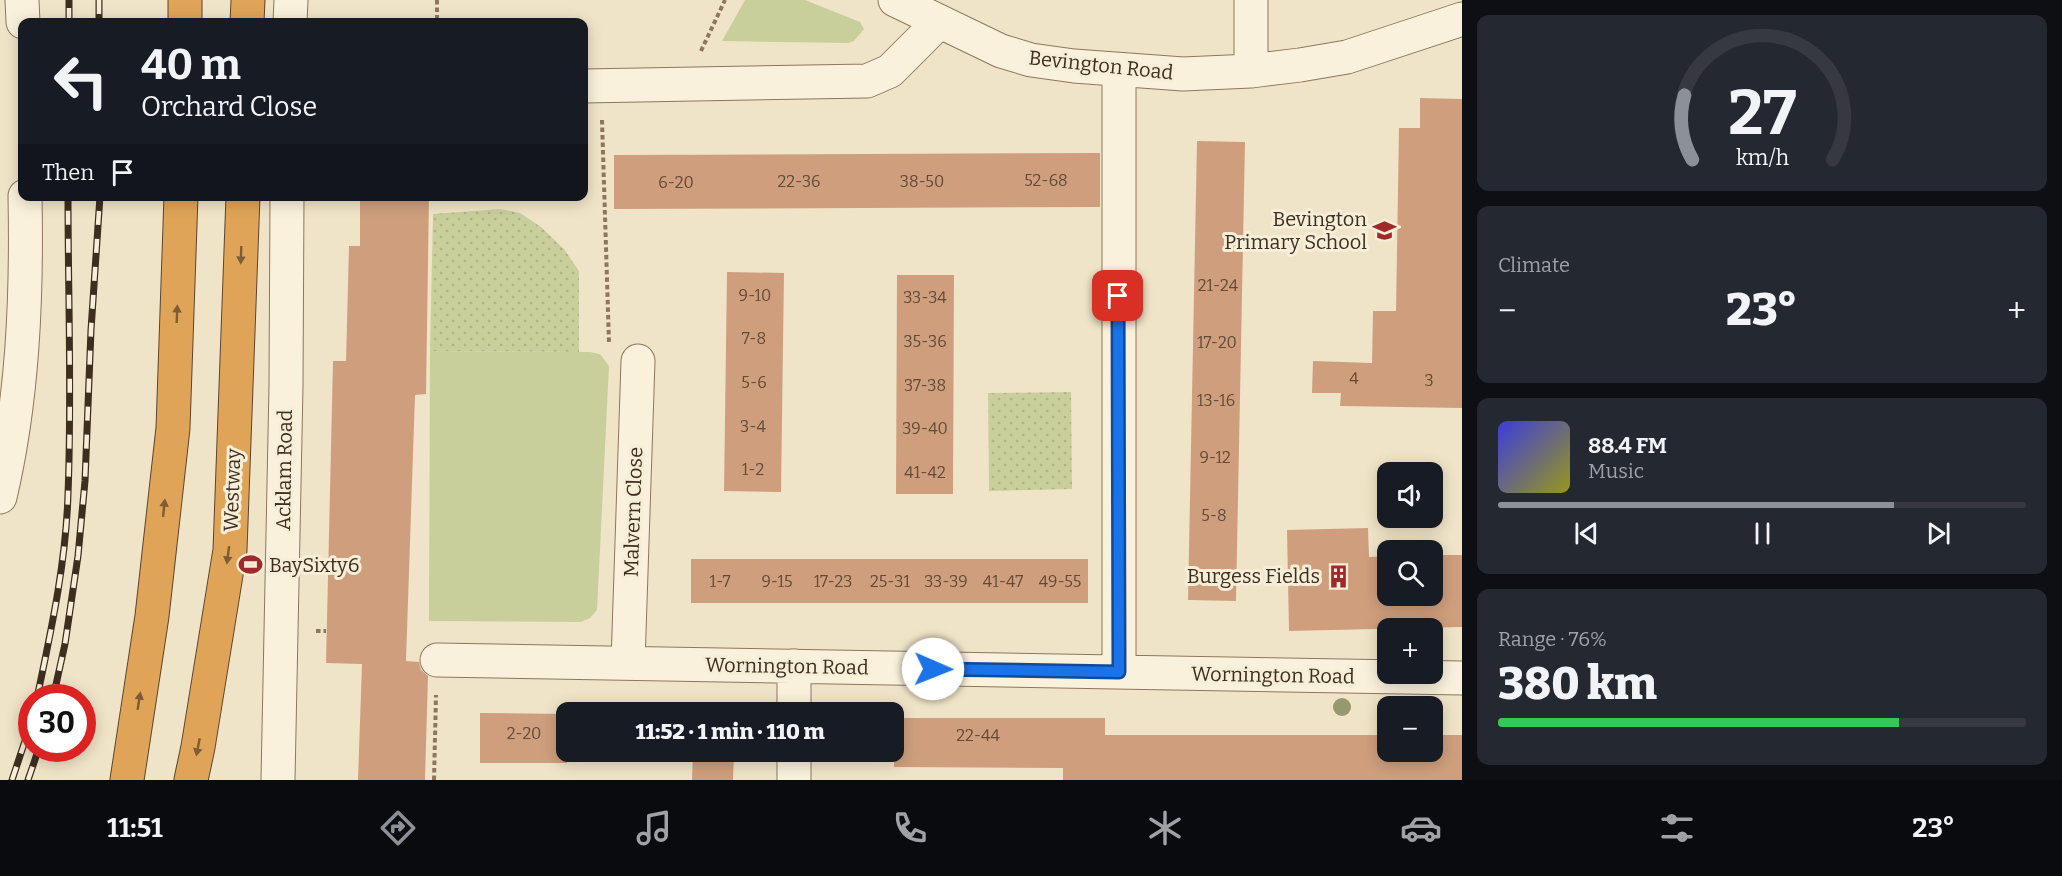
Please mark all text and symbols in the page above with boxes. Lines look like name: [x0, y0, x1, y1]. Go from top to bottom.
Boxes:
text: 40 m: [141, 40, 241, 90]
icon: left: [42, 42, 120, 120]
street label: Bevington Road: [1027, 45, 1175, 85]
text: 27: [1728, 76, 1796, 151]
text: Orchard Close: [141, 91, 317, 123]
text: km/h: [1735, 146, 1789, 172]
icon: arrive: [106, 156, 139, 189]
text: Then: [42, 159, 94, 186]
house number: 52-68: [1024, 171, 1068, 190]
house number: 22-36: [778, 172, 820, 191]
house number: 38-50: [900, 172, 944, 191]
house number: 6-20: [658, 173, 694, 192]
place label: Bevington Primary School: [1224, 207, 1367, 254]
school or university icon: Bevington Primary School: [1372, 217, 1398, 243]
one-way arrow: [237, 245, 246, 264]
text: Climate: [1498, 253, 1570, 277]
pin: [1092, 270, 1143, 321]
house number: 21-24: [1198, 276, 1239, 295]
icon: arrive: [1101, 279, 1134, 312]
text: 23°: [1726, 283, 1797, 337]
house number: 9-10: [739, 286, 771, 305]
house number: 33-34: [903, 288, 947, 307]
text: −: [1498, 291, 1516, 331]
text: +: [2007, 291, 2026, 331]
one-way arrow: [172, 304, 181, 323]
house number: 7-8: [742, 329, 766, 348]
house number: 35-36: [903, 332, 947, 351]
house number: 17-20: [1197, 333, 1237, 352]
house number: 4: [1349, 369, 1359, 388]
house number: 3: [1424, 371, 1434, 390]
house number: 5-6: [741, 373, 767, 392]
house number: 37-38: [904, 376, 946, 395]
house number: 13-16: [1197, 391, 1235, 410]
street label: Acklam Road: [271, 409, 297, 531]
house number: 3-4: [740, 417, 767, 436]
house number: 39-40: [902, 419, 948, 438]
text: 88.4 FM: [1588, 432, 1667, 459]
street label: Malvern Close: [619, 447, 647, 577]
street label: Westway: [219, 448, 245, 532]
house number: 9-12: [1199, 448, 1231, 467]
text: Music: [1588, 459, 1644, 483]
house number: 1-2: [742, 460, 764, 479]
map controls: [1377, 462, 1443, 762]
button: sound: [1377, 462, 1443, 528]
house number: 41-42: [904, 463, 946, 482]
one-way arrow: [159, 498, 169, 517]
house number: 5-8: [1201, 506, 1227, 525]
icon: previous: [1570, 517, 1603, 550]
icon: pause: [1746, 517, 1779, 550]
icon: next: [1922, 517, 1955, 550]
button: search: [1377, 540, 1443, 606]
one-way arrow: [224, 545, 233, 564]
sports icon: BaySixty6: [238, 552, 264, 578]
place label: BaySixty6: [269, 553, 359, 577]
building icon: Burgess Fields: [1325, 563, 1351, 589]
place label: Burgess Fields: [1187, 564, 1320, 588]
house number: 1-7: [710, 572, 730, 591]
house number: 9-15: [761, 572, 793, 591]
house number: 17-23: [814, 572, 852, 591]
house number: 25-31: [870, 572, 910, 591]
house number: 33-39: [924, 572, 968, 591]
house number: 41-47: [983, 572, 1023, 591]
house number: 49-55: [1039, 572, 1081, 591]
button: +: [1377, 618, 1443, 684]
text: Range · 76%: [1498, 627, 1607, 651]
position arrow: [901, 637, 965, 701]
street label: Wornington Road: [705, 653, 869, 679]
text: 380 km: [1498, 657, 1657, 711]
street label: Wornington Road: [1191, 662, 1355, 688]
speed limit sign: 30: [18, 684, 96, 762]
one-way arrow: [134, 692, 143, 711]
button: −: [1377, 696, 1443, 762]
text: 11:52 · 1 min · 110 m: [635, 718, 825, 745]
house number: 2-20: [507, 724, 541, 743]
house number: 22-44: [956, 726, 1000, 745]
one-way arrow: [193, 738, 202, 757]
icon: directions: [377, 807, 419, 849]
icon: music: [633, 807, 675, 849]
icon: phone: [889, 807, 931, 849]
icon: climate: [1144, 807, 1186, 849]
icon: car: [1400, 807, 1442, 849]
icon: filters: [1656, 807, 1698, 849]
text: 11:51: [107, 812, 163, 844]
text: 23°: [1912, 812, 1955, 844]

